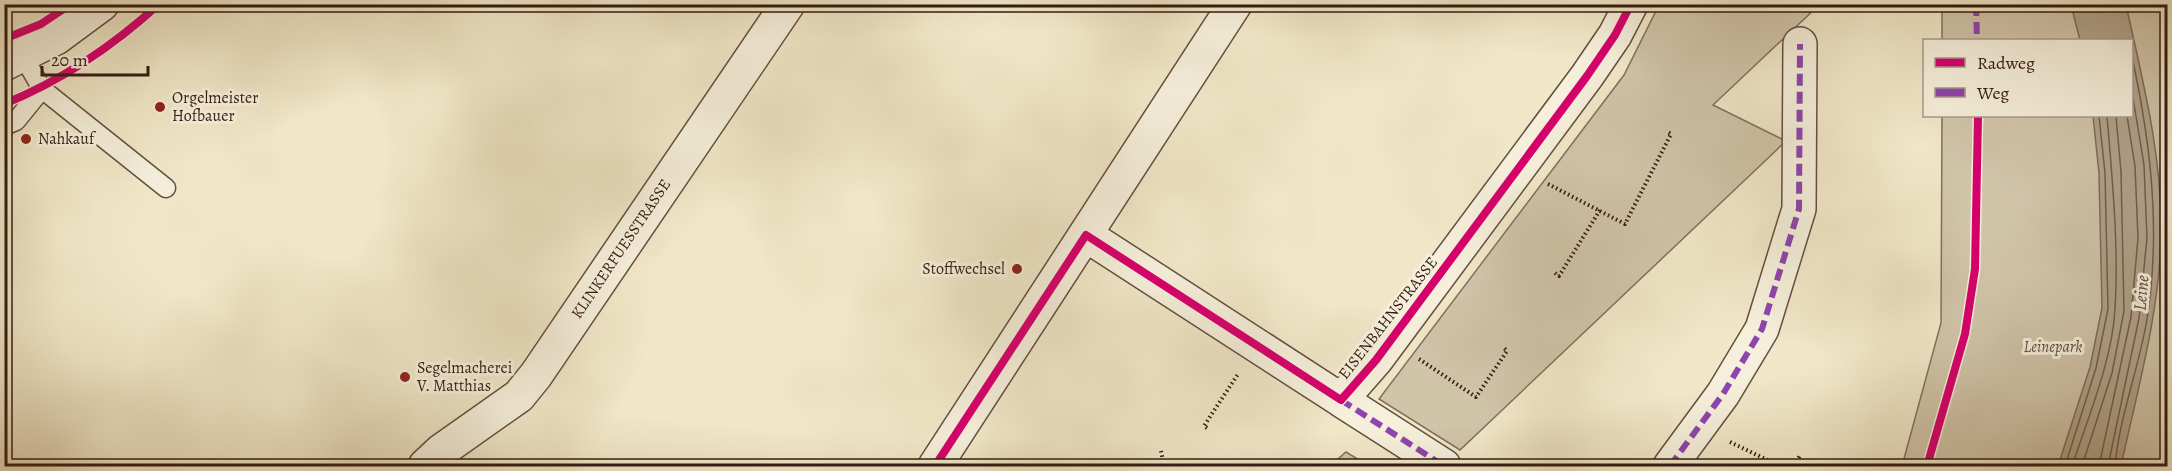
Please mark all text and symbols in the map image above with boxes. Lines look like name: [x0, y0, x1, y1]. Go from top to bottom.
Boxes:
scale bar: [42, 39, 148, 77]
legend: [1923, 39, 2133, 117]
text: 20 m: [51, 48, 88, 72]
text: Radweg: [1977, 51, 2035, 75]
text: Weg: [1976, 81, 2009, 105]
place label: Orgelmeister Hofbauer: [172, 87, 258, 127]
marker: Orgelmeister Hofbauer: [153, 100, 167, 114]
place label: Nahkauf: [38, 128, 97, 150]
marker: Nahkauf: [19, 132, 33, 146]
street label: KLINKERFUESSTRASSE: [566, 175, 676, 323]
street label: EISENBAHNSTRASSE: [1333, 252, 1443, 384]
place label: Stoffwechsel: [922, 258, 1005, 280]
marker: Stoffwechsel: [1010, 262, 1024, 276]
water label: Leine: [2128, 274, 2155, 312]
park label: Leinepark: [2024, 336, 2082, 358]
place label: Segelmacherei V. Matthias: [416, 357, 512, 397]
marker: Segelmacherei V. Matthias: [398, 370, 412, 384]

